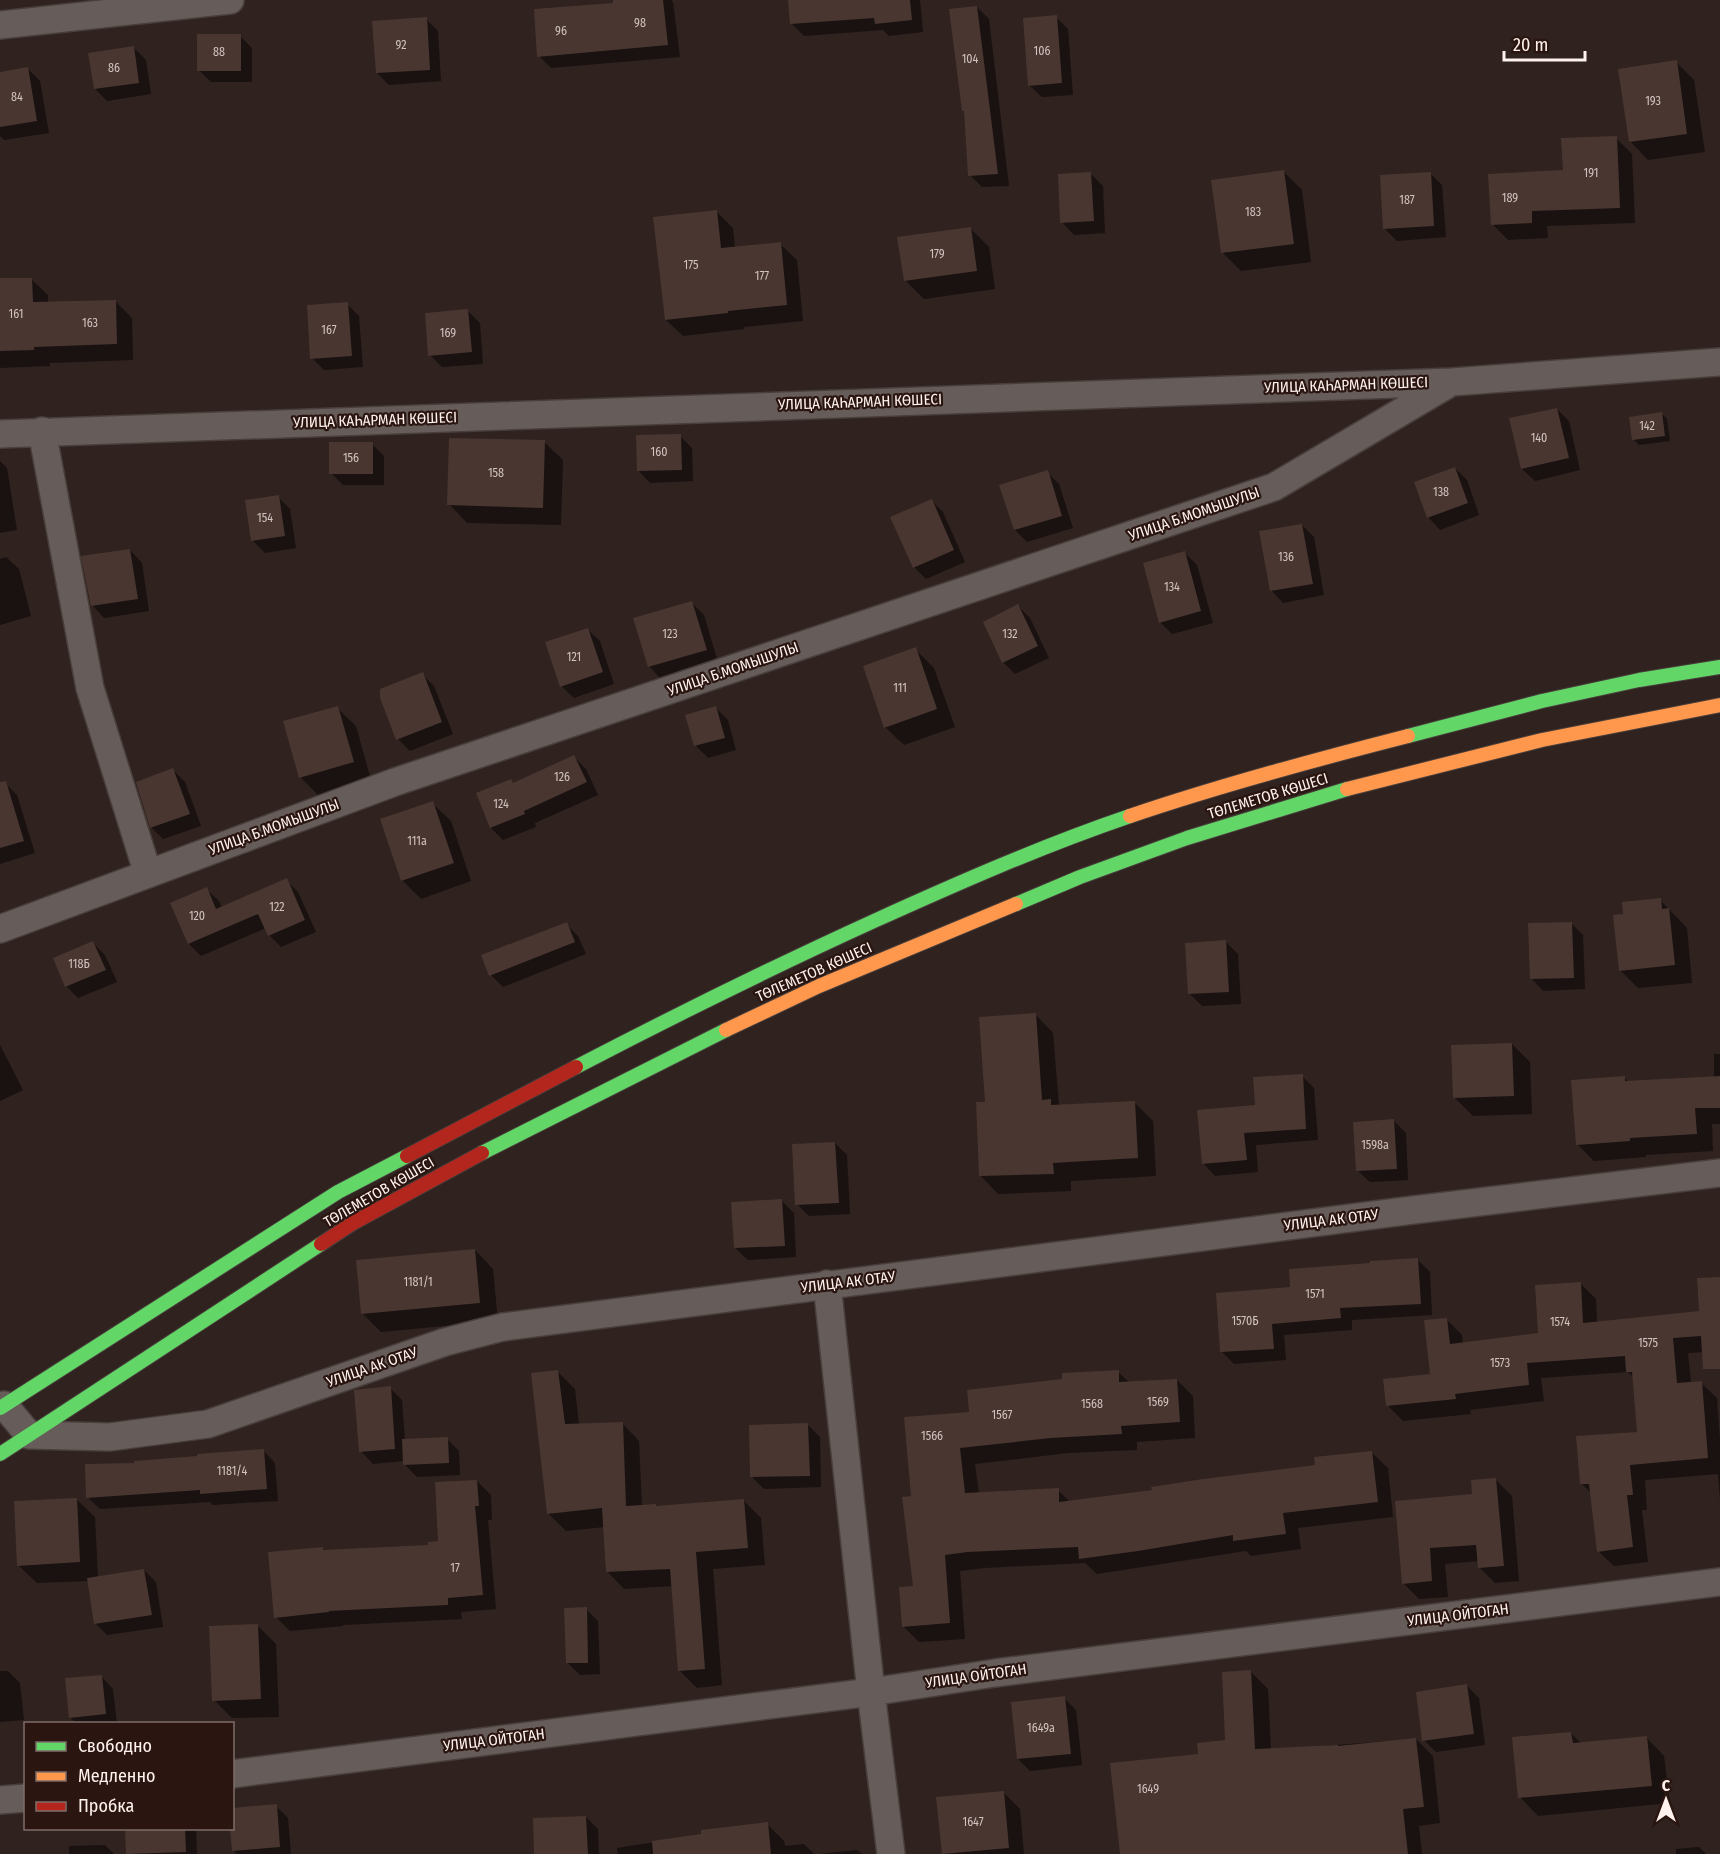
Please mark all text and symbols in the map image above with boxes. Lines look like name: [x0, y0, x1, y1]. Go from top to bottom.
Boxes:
house number: 98: [634, 16, 646, 30]
house number: 96: [555, 24, 567, 38]
scale bar: [1504, 24, 1585, 62]
text: 20 m: [1513, 34, 1548, 56]
house number: 92: [396, 38, 406, 52]
house number: 106: [1034, 44, 1050, 58]
house number: 88: [213, 45, 225, 59]
house number: 104: [962, 52, 979, 66]
house number: 86: [108, 61, 120, 75]
house number: 84: [11, 90, 23, 104]
house number: 193: [1645, 94, 1661, 108]
house number: 191: [1584, 166, 1599, 180]
house number: 189: [1502, 191, 1518, 205]
house number: 187: [1399, 193, 1415, 207]
house number: 183: [1245, 205, 1261, 219]
house number: 179: [929, 247, 945, 261]
house number: 175: [684, 258, 699, 272]
house number: 177: [755, 269, 769, 283]
house number: 161: [9, 307, 23, 321]
house number: 163: [82, 316, 98, 330]
house number: 167: [321, 323, 337, 337]
house number: 169: [440, 326, 456, 340]
street label: УЛИЦА КАҺАРМАН КӨШЕСІ: [1263, 373, 1428, 397]
street label: УЛИЦА КАҺАРМАН КӨШЕСІ: [777, 390, 942, 414]
street label: УЛИЦА КАҺАРМАН КӨШЕСІ: [292, 408, 457, 432]
house number: 142: [1639, 419, 1655, 433]
house number: 140: [1531, 431, 1547, 445]
house number: 160: [651, 445, 667, 459]
house number: 156: [343, 451, 359, 465]
house number: 158: [488, 466, 504, 480]
street label: УЛИЦА Б.МОМЫШУЛЫ: [1125, 483, 1262, 545]
house number: 138: [1433, 485, 1449, 499]
house number: 154: [257, 511, 273, 525]
house number: 136: [1278, 550, 1294, 564]
house number: 134: [1164, 580, 1180, 594]
house number: 123: [662, 627, 678, 641]
house number: 132: [1002, 627, 1018, 641]
street label: УЛИЦА Б.МОМЫШУЛЫ: [664, 638, 801, 700]
house number: 121: [567, 650, 581, 664]
house number: 111: [893, 681, 907, 695]
street label: ТӨЛЕМЕТОВ КӨШЕСІ: [1206, 769, 1330, 823]
house number: 126: [554, 770, 570, 784]
street label: УЛИЦА Б.МОМЫШУЛЫ: [205, 795, 342, 859]
house number: 124: [493, 797, 509, 811]
house number: 111а: [407, 834, 427, 848]
house number: 122: [269, 900, 285, 914]
house number: 120: [189, 909, 205, 923]
street label: ТӨЛЕМЕТОВ КӨШЕСІ: [753, 938, 875, 1006]
house number: 118Б: [68, 957, 90, 971]
house number: 1598а: [1361, 1138, 1389, 1152]
street label: ТӨЛЕМЕТОВ КӨШЕСІ: [321, 1153, 437, 1231]
street label: УЛИЦА АК ОТАУ: [1282, 1205, 1380, 1235]
street label: УЛИЦА АК ОТАУ: [799, 1267, 897, 1297]
house number: 1181/1: [403, 1275, 433, 1289]
house number: 1571: [1305, 1287, 1325, 1301]
house number: 1570Б: [1231, 1314, 1259, 1328]
house number: 1574: [1550, 1315, 1570, 1329]
house number: 1575: [1638, 1336, 1659, 1350]
street label: УЛИЦА АК ОТАУ: [323, 1343, 420, 1391]
house number: 1573: [1490, 1356, 1510, 1370]
house number: 1569: [1147, 1395, 1169, 1409]
house number: 1568: [1081, 1397, 1103, 1411]
house number: 1567: [992, 1408, 1013, 1422]
house number: 1566: [921, 1429, 943, 1443]
house number: 1181/4: [217, 1464, 247, 1478]
house number: 17: [450, 1561, 460, 1575]
street label: УЛИЦА ОЙТОГАН: [1405, 1600, 1510, 1630]
street label: УЛИЦА ОЙТОГАН: [923, 1660, 1028, 1692]
house number: 1649а: [1027, 1721, 1055, 1735]
legend: [24, 1722, 234, 1830]
street label: УЛИЦА ОЙТОГАН: [441, 1725, 546, 1755]
text: Свободно: [78, 1735, 152, 1757]
text: Медленно: [78, 1765, 156, 1787]
north arrow: [1636, 1770, 1696, 1830]
text: С: [1662, 1776, 1671, 1795]
house number: 1649: [1137, 1782, 1159, 1796]
text: Пробка: [78, 1795, 134, 1817]
house number: 1647: [962, 1815, 984, 1829]

